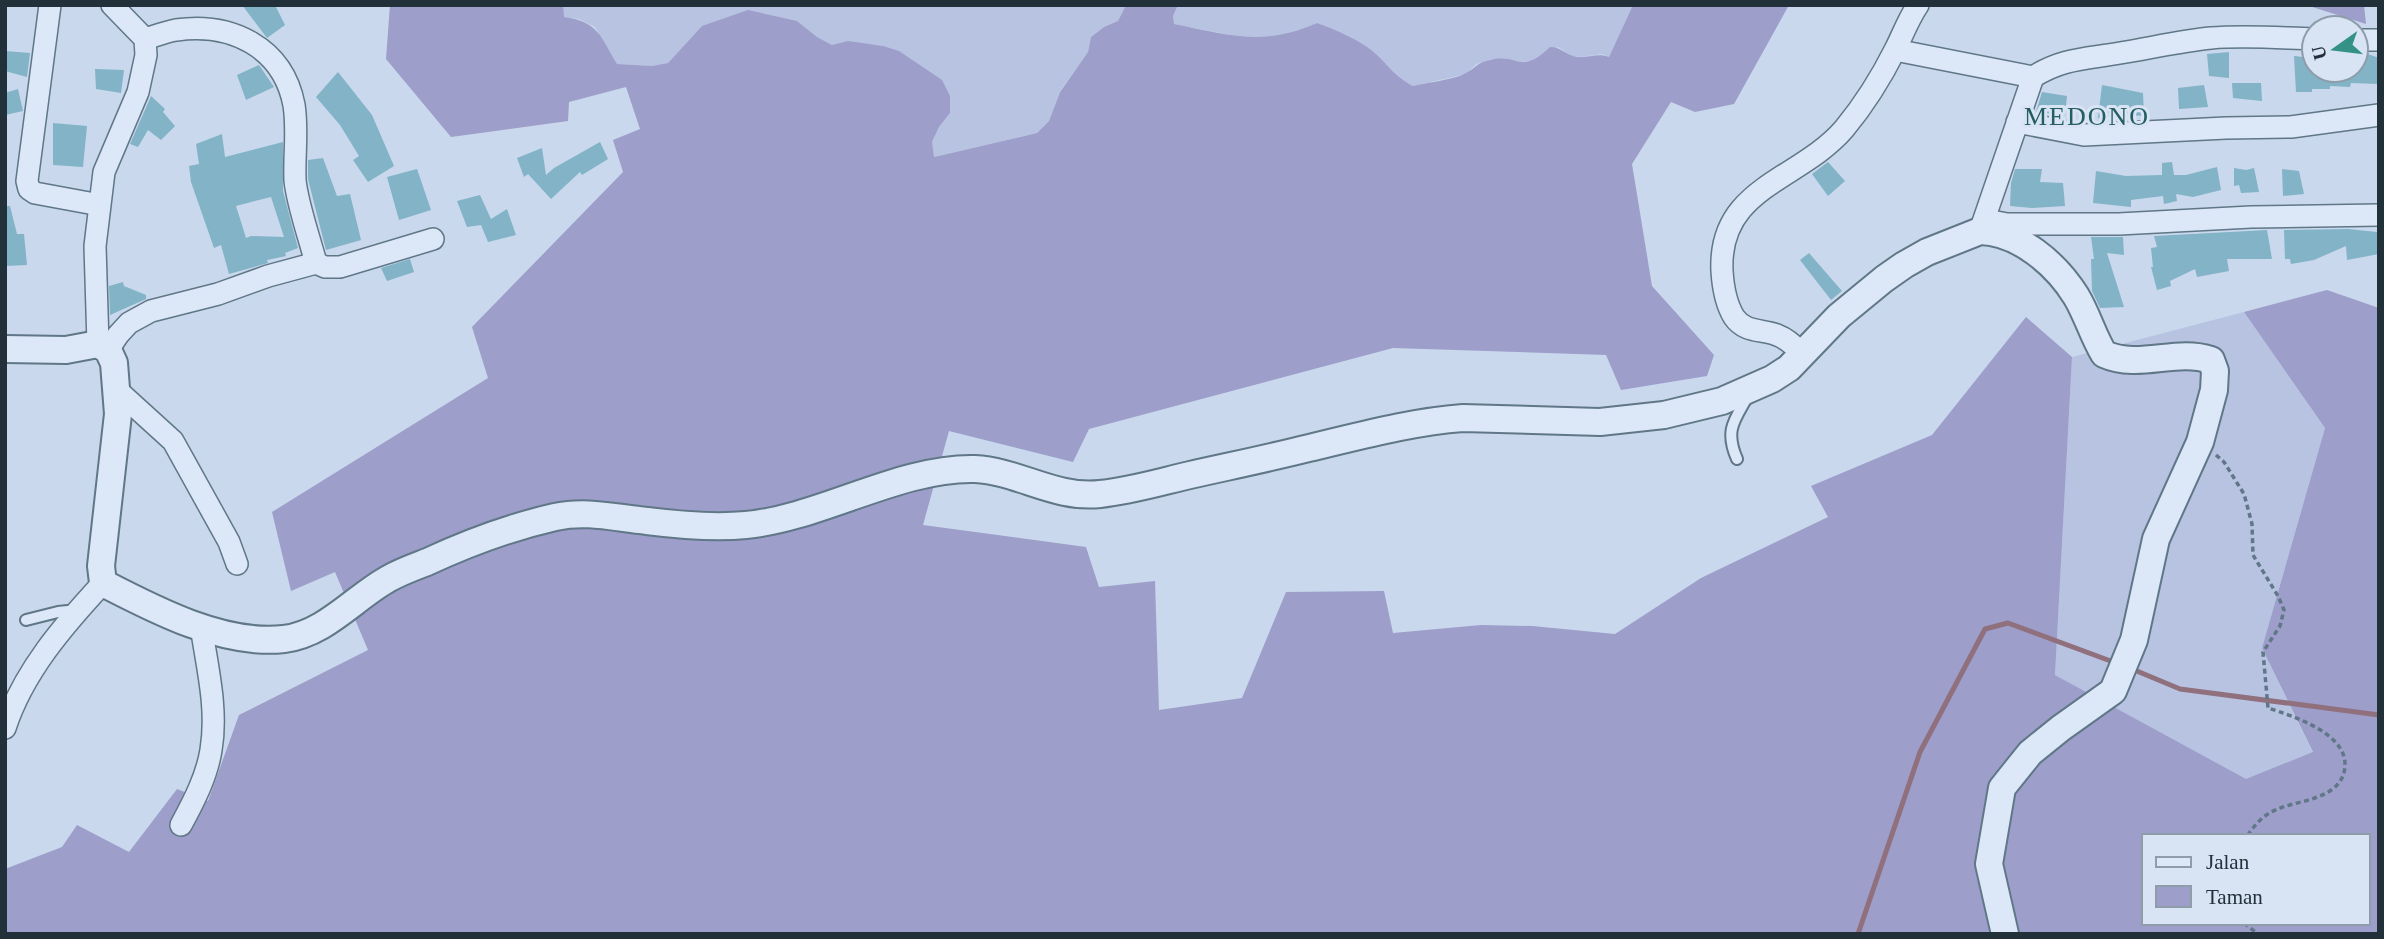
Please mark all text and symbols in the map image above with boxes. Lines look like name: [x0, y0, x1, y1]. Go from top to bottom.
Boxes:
north arrow: [2300, 14, 2370, 84]
text: U: [2307, 44, 2331, 62]
district label: MEDONO: [2024, 102, 2150, 131]
legend: [2142, 834, 2370, 925]
text: Jalan: [2206, 850, 2250, 874]
text: Taman: [2206, 885, 2263, 909]

